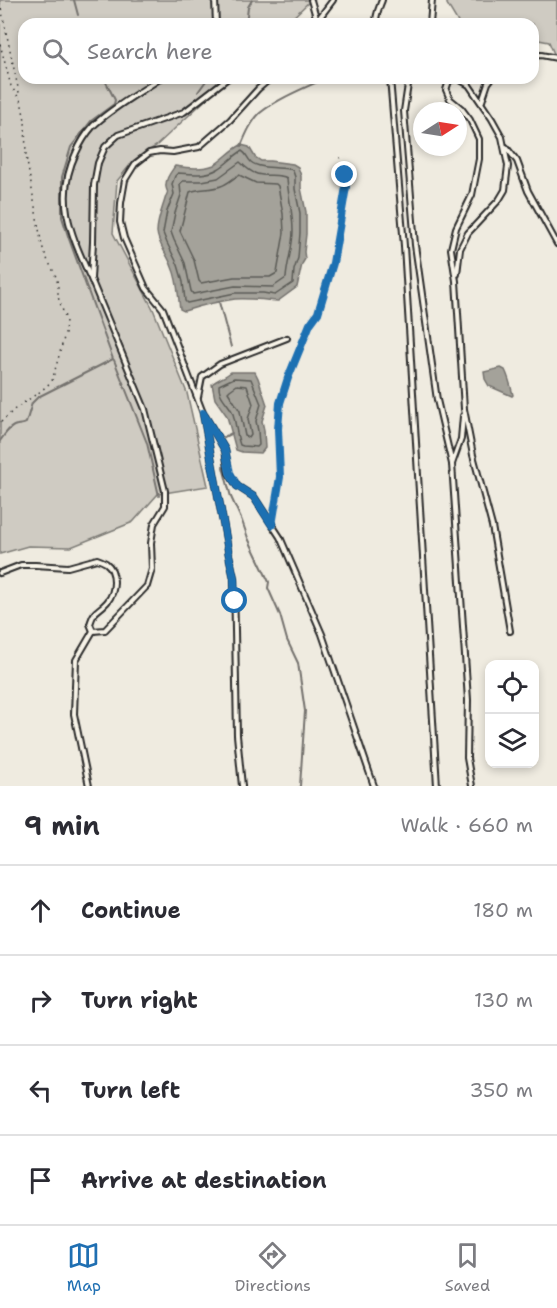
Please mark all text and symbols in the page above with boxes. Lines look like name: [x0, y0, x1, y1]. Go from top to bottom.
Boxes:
search box: [18, 18, 539, 84]
icon: search: [39, 35, 72, 68]
text: Search here: [87, 37, 213, 66]
north arrow: [413, 102, 467, 156]
route end: [331, 161, 357, 187]
route start: [221, 587, 247, 613]
map controls: [485, 660, 539, 768]
button: locate: [485, 660, 539, 714]
button: layers: [485, 714, 539, 768]
text: 9 min: [24, 808, 100, 843]
text: Walk · 660 m: [400, 812, 533, 838]
icon: ahead: [24, 894, 57, 927]
text: Continue: [81, 896, 181, 925]
text: 180 m: [473, 897, 533, 923]
icon: right: [24, 984, 57, 1017]
text: Turn right: [81, 986, 198, 1015]
text: 130 m: [474, 987, 533, 1013]
icon: left: [24, 1074, 57, 1107]
text: Turn left: [81, 1076, 180, 1105]
text: 350 m: [469, 1077, 533, 1103]
icon: arrive: [24, 1164, 57, 1197]
text: Arrive at destination: [81, 1166, 327, 1195]
tab: Map: [67, 1239, 101, 1296]
tab: Directions: [235, 1239, 311, 1296]
tab: Saved: [445, 1239, 490, 1296]

